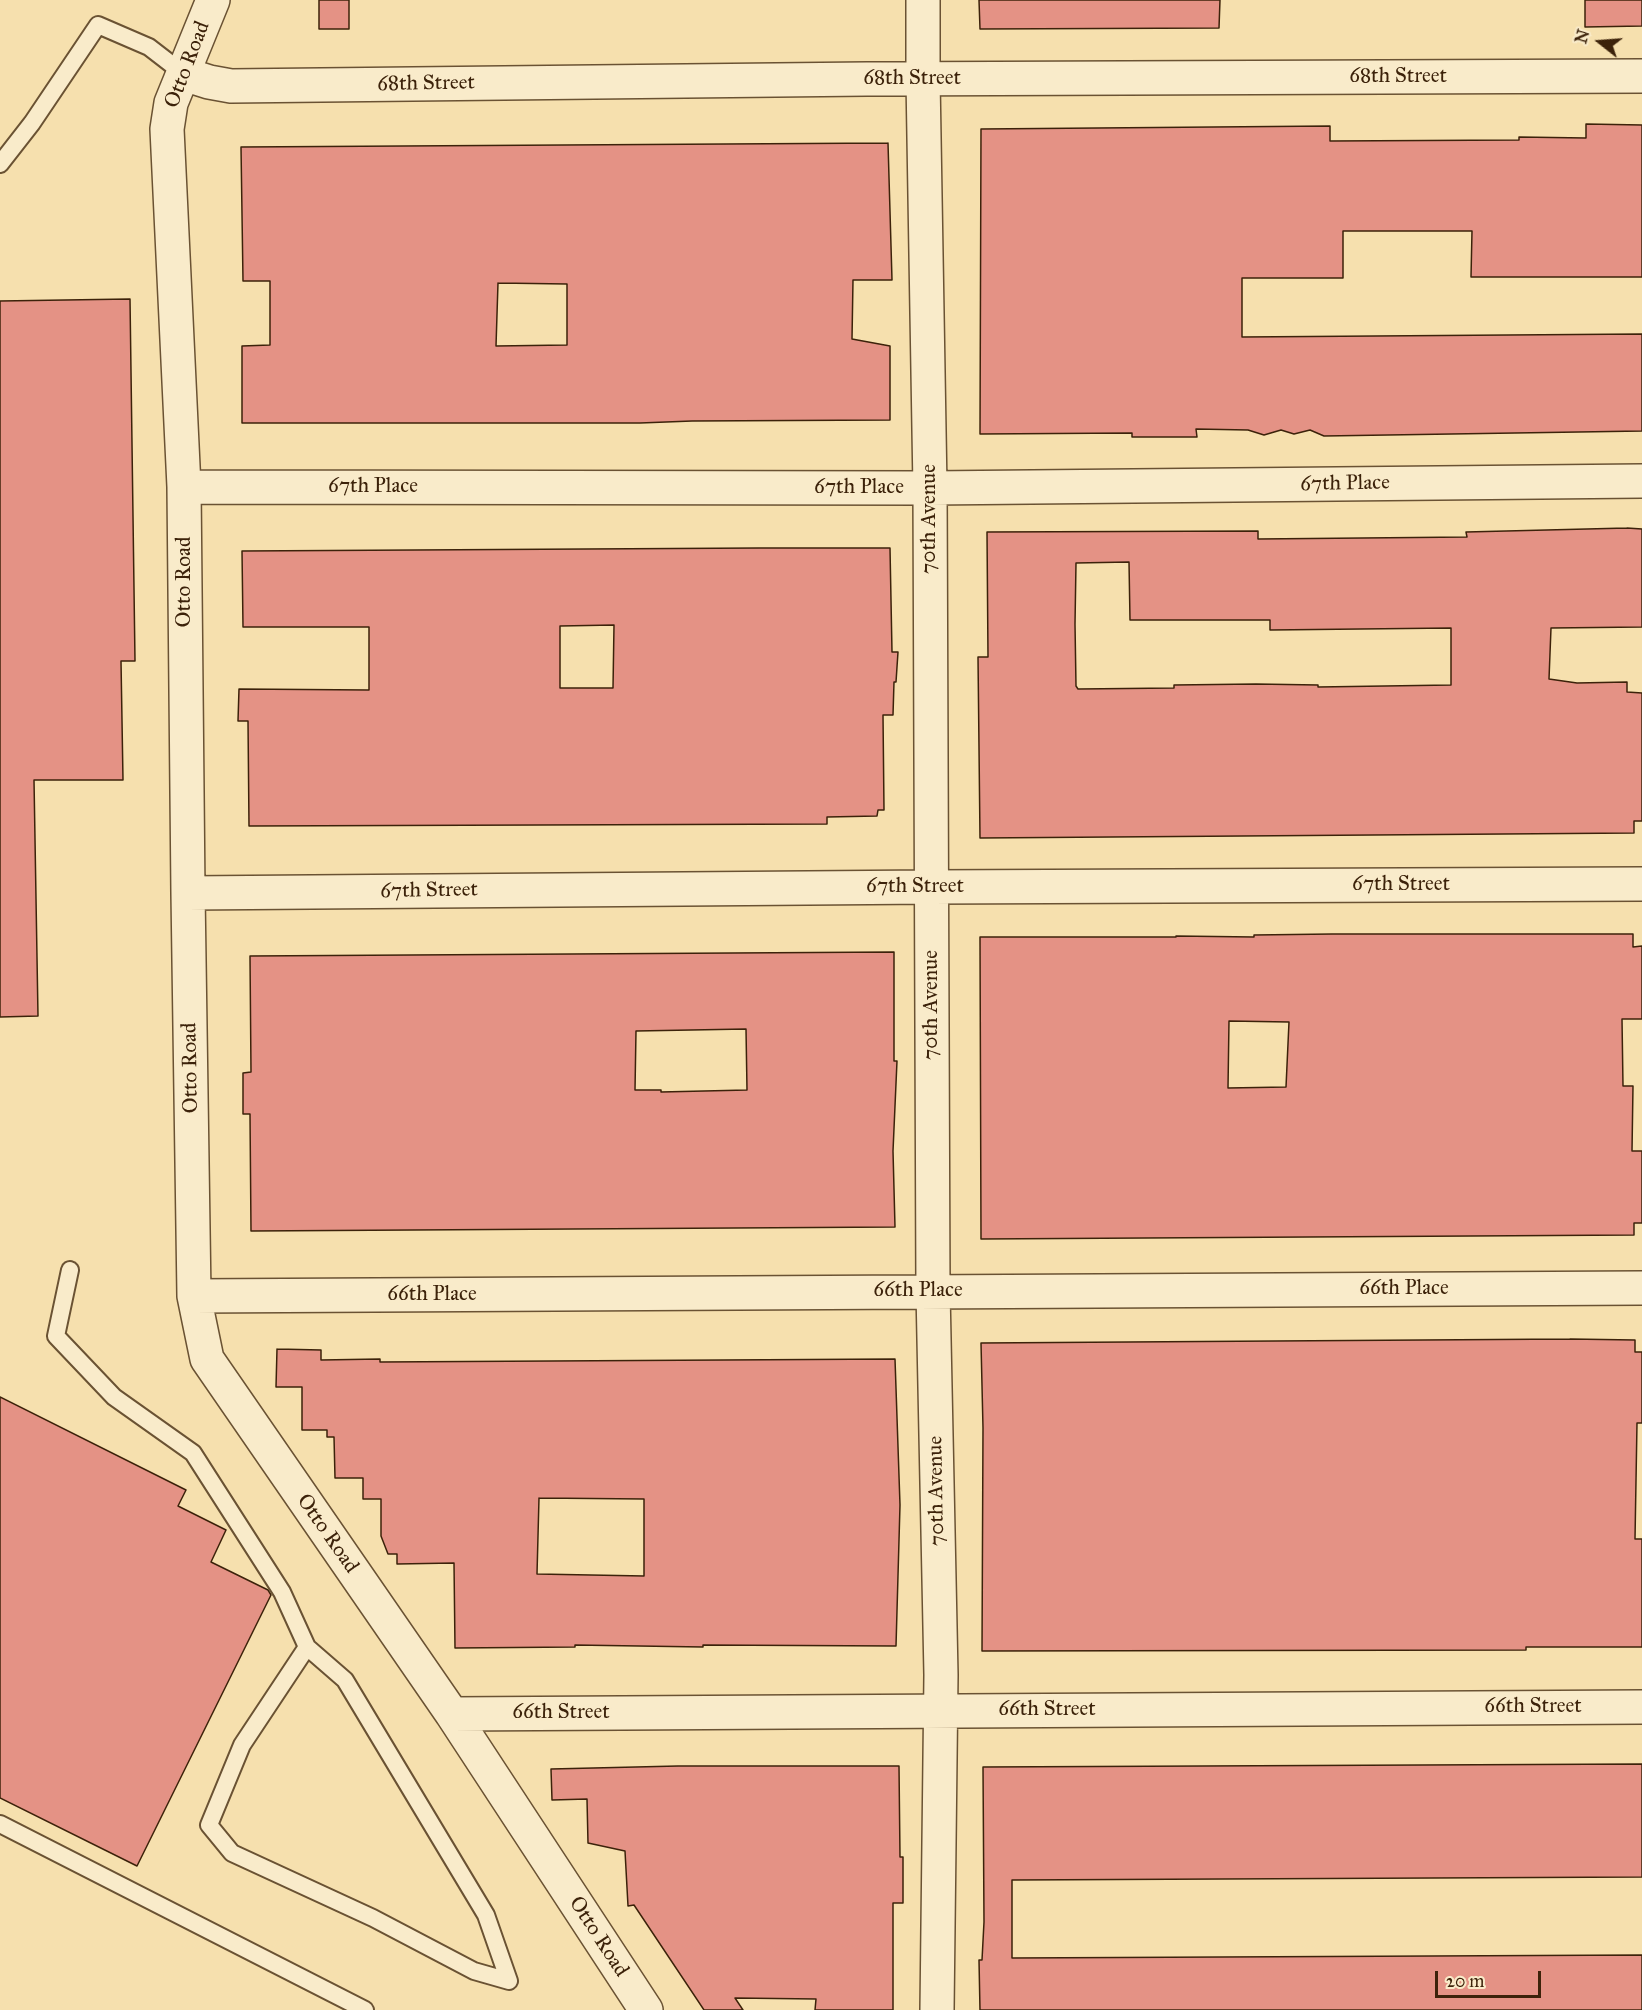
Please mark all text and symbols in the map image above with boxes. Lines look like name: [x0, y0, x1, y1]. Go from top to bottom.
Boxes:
north arrow: [1570, 12, 1630, 72]
street label: Otto Road: [160, 18, 216, 112]
text: N: [1571, 27, 1593, 46]
street label: 68th Street: [1349, 64, 1447, 90]
street label: 68th Street: [863, 66, 961, 92]
street label: 68th Street: [377, 71, 475, 97]
street label: 70th Avenue: [917, 464, 943, 574]
street label: 67th Place: [1300, 471, 1390, 497]
street label: 67th Place: [328, 474, 418, 500]
street label: 67th Place: [814, 475, 904, 501]
street label: Otto Road: [172, 537, 198, 627]
street label: 67th Street: [1352, 872, 1450, 898]
street label: 67th Street: [866, 874, 964, 900]
street label: 67th Street: [380, 878, 478, 904]
street label: 70th Avenue: [919, 950, 945, 1060]
street label: Otto Road: [178, 1022, 204, 1114]
street label: 66th Place: [1359, 1276, 1449, 1302]
street label: 66th Place: [873, 1278, 963, 1304]
street label: 66th Place: [387, 1282, 477, 1308]
street label: 70th Avenue: [923, 1436, 951, 1546]
street label: Otto Road: [291, 1490, 363, 1578]
street label: 66th Street: [1484, 1694, 1582, 1720]
street label: 66th Street: [998, 1697, 1096, 1723]
street label: 66th Street: [512, 1700, 610, 1726]
street label: Otto Road: [563, 1892, 633, 1982]
scale bar: [1438, 1959, 1544, 1997]
text: 20 m: [1446, 1970, 1484, 1992]

